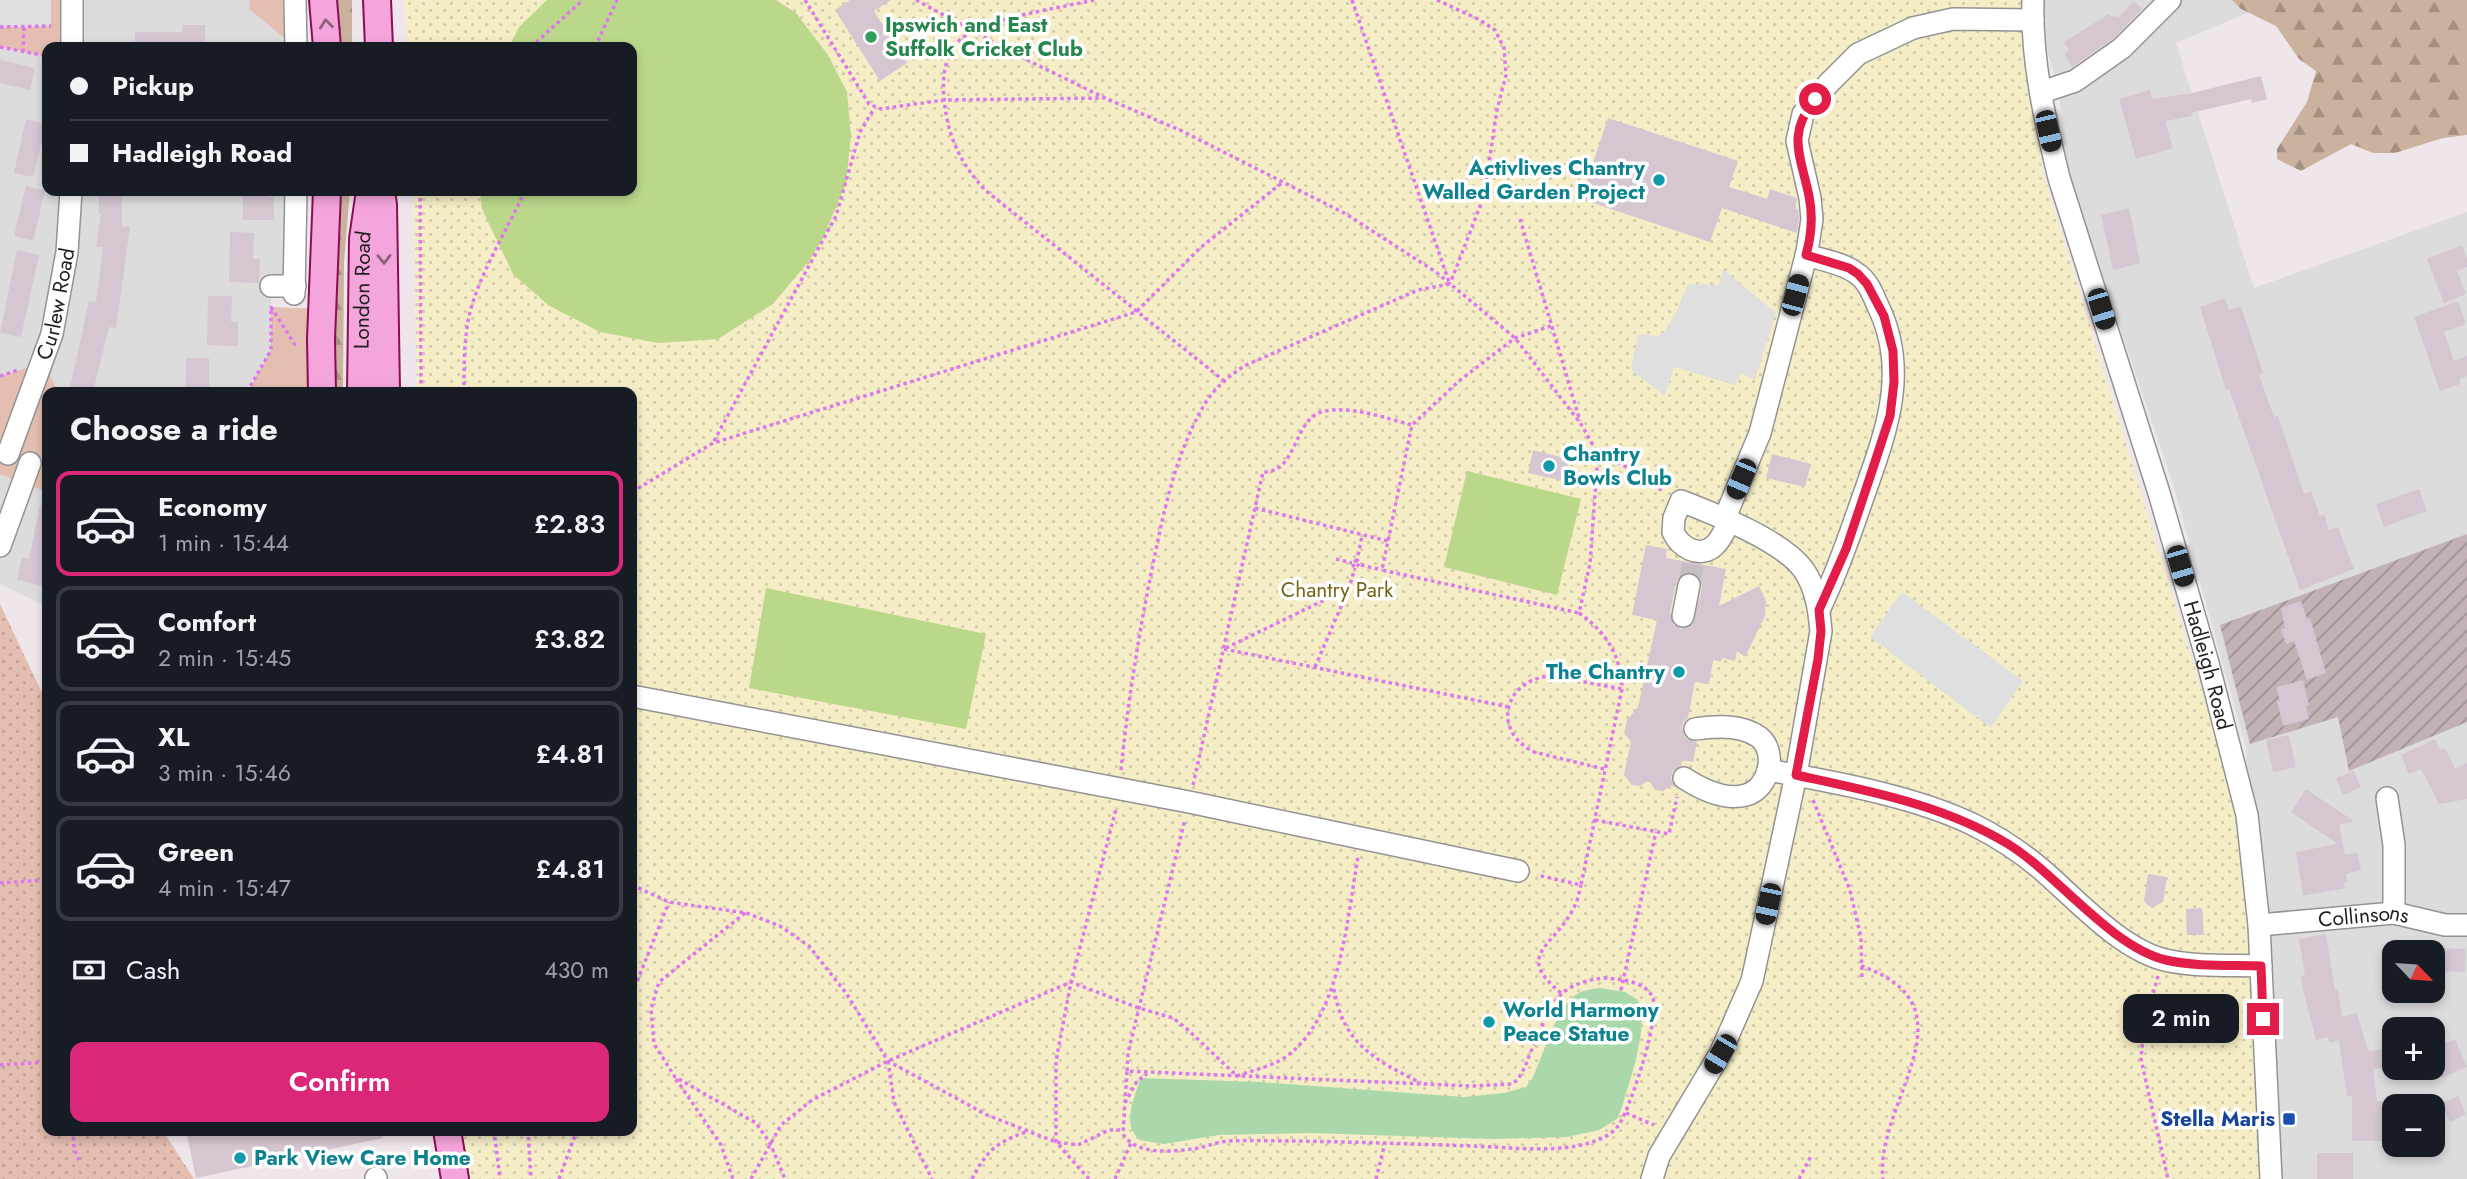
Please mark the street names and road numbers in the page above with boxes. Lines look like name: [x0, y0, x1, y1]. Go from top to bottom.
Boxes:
street label: London Road: [347, 229, 379, 349]
street label: Curlew Road: [29, 246, 82, 364]
street label: Hadleigh Road: [2176, 597, 2240, 733]
street label: Collinsons: [2317, 897, 2412, 935]

